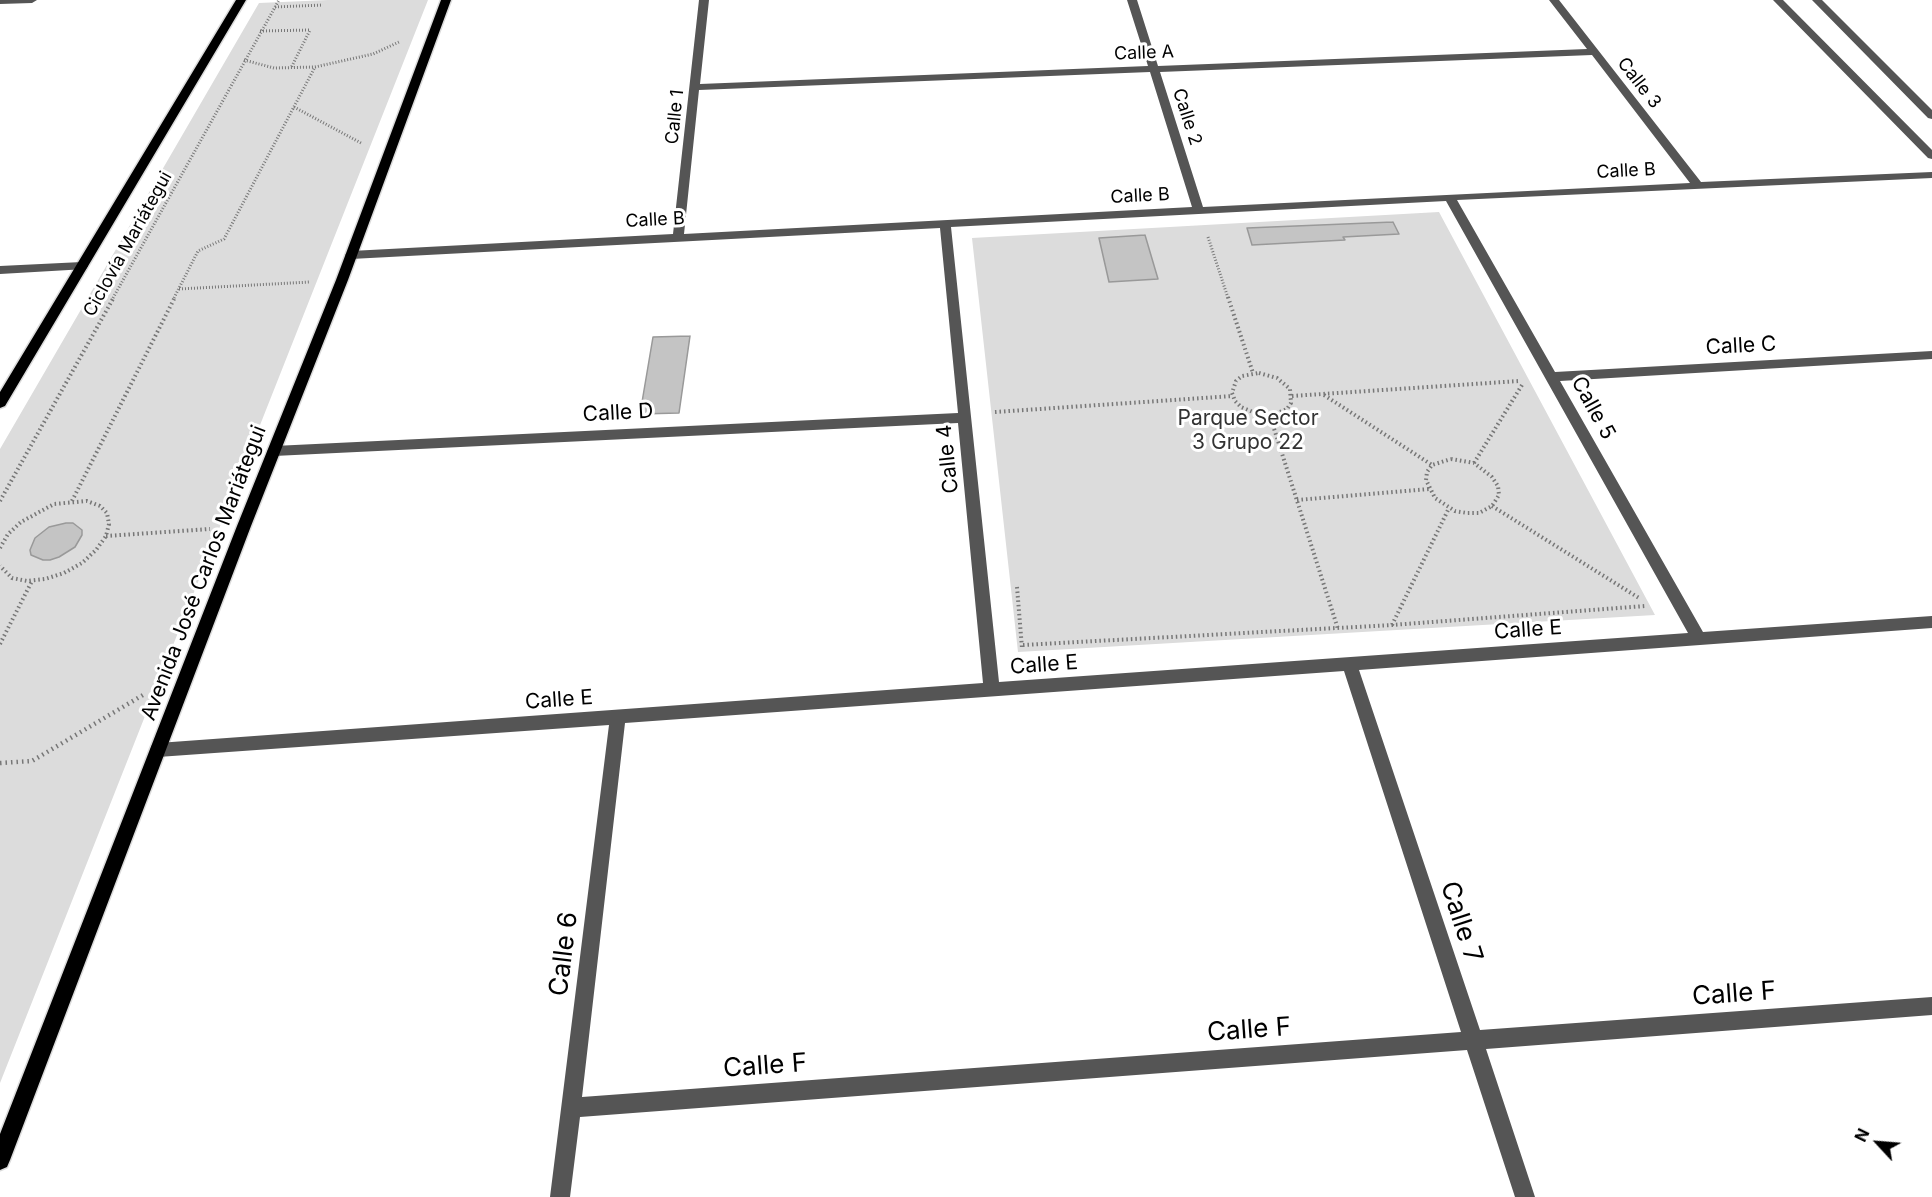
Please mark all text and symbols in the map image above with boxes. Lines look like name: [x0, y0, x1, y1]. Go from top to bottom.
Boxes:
street label: Calle A: [1114, 41, 1174, 65]
street label: Calle 3: [1612, 53, 1666, 113]
street label: Calle 2: [1168, 86, 1206, 148]
street label: Calle 1: [661, 89, 689, 145]
street label: Calle B: [1596, 159, 1656, 183]
street label: Ciclovía Mariátegui: [79, 168, 177, 320]
street label: Calle B: [1110, 184, 1170, 208]
street label: Calle B: [625, 208, 685, 232]
street label: Calle C: [1705, 332, 1777, 360]
street label: Calle 5: [1565, 372, 1621, 444]
street label: Calle D: [582, 399, 654, 427]
park label: Parque Sector 3 Grupo 22: [1177, 406, 1319, 456]
street label: Avenida José Carlos Mariátegui: [136, 422, 272, 724]
street label: Calle 4: [932, 423, 964, 495]
street label: Calle E: [1493, 615, 1563, 645]
street label: Calle E: [1009, 650, 1079, 680]
street label: Calle E: [524, 685, 594, 715]
street label: Calle 7: [1433, 878, 1489, 966]
street label: Calle 6: [543, 910, 585, 998]
street label: Calle F: [1691, 976, 1777, 1012]
street label: Calle F: [1206, 1012, 1292, 1048]
street label: Calle F: [722, 1048, 808, 1084]
north arrow: [1848, 1113, 1908, 1173]
text: N: [1850, 1125, 1873, 1145]

